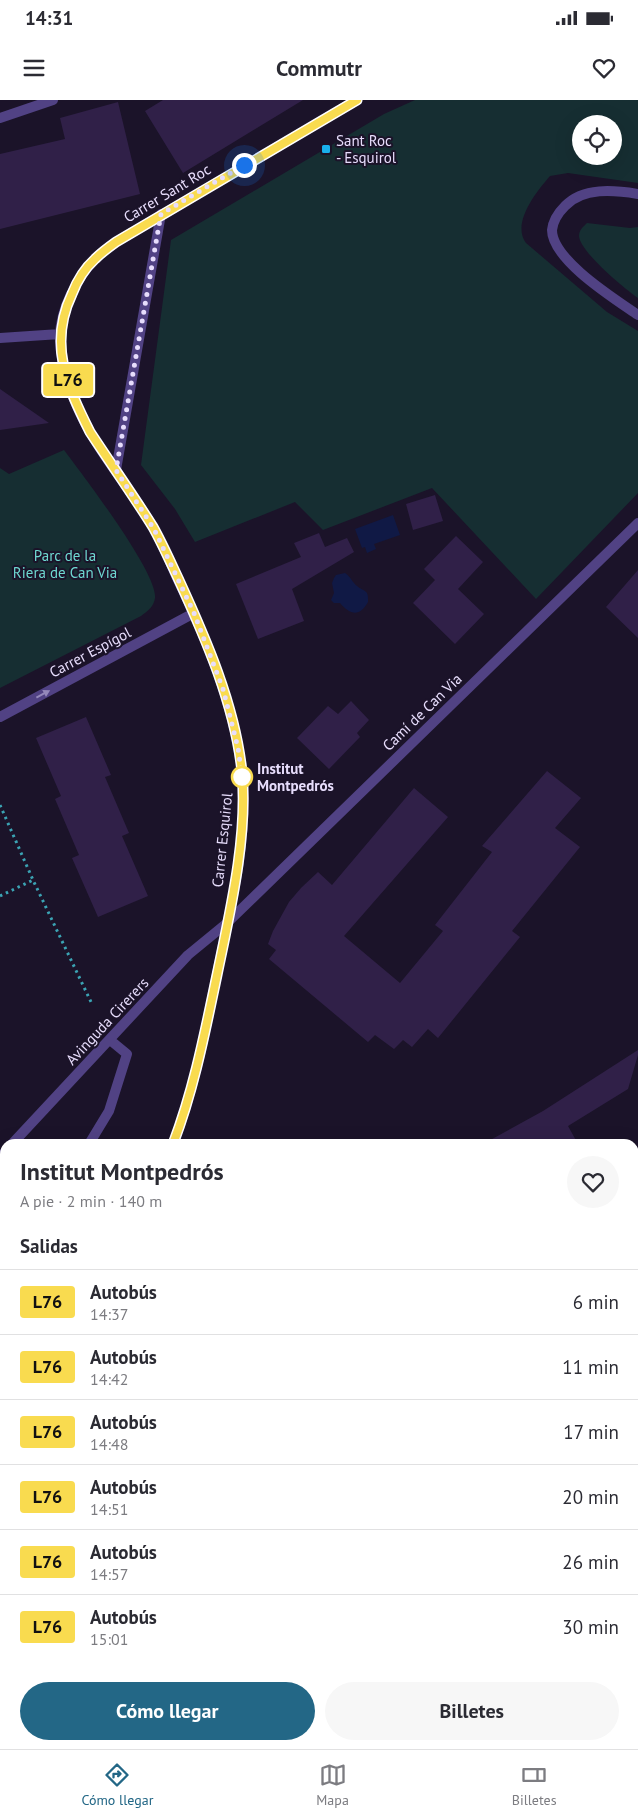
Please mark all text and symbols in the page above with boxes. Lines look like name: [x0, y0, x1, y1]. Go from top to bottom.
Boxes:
text: 14:31: [25, 6, 73, 30]
icon: menu: [20, 54, 48, 82]
text: Commutr: [276, 54, 362, 82]
icon: heart: [590, 54, 618, 82]
map controls: [572, 115, 622, 165]
button: locate: [572, 115, 622, 165]
place label: Sant Roc - Esquirol: [336, 131, 397, 167]
marker: Sant Roc - Esquirol: [320, 143, 332, 155]
your location: [232, 153, 257, 178]
street label: Carrer Sant Roc: [120, 159, 214, 226]
line badge: L76: [39, 364, 97, 396]
text: L76: [53, 368, 83, 391]
park label: Parc de la Riera de Can Via: [13, 546, 117, 582]
street label: Carrer Espígol: [46, 622, 135, 681]
street label: Camí de Can Via: [378, 669, 466, 755]
one-way arrow: [36, 690, 50, 698]
place label: Institut Montpedrós: [257, 759, 334, 795]
marker: Institut Montpedrós: [231, 766, 253, 788]
street label: Carrer Esquirol: [208, 791, 236, 888]
street label: Avinguda Cirerers: [62, 973, 152, 1069]
text: Institut Montpedrós: [20, 1156, 224, 1187]
button: heart: [567, 1156, 619, 1208]
text: A pie · 2 min · 140 m: [20, 1191, 162, 1211]
text: Salidas: [20, 1234, 78, 1258]
text: Autobús: [90, 1280, 157, 1304]
text: L76: [33, 1290, 62, 1313]
text: 6 min: [573, 1290, 619, 1314]
text: 14:37: [90, 1304, 128, 1324]
text: Autobús: [90, 1345, 157, 1369]
text: L76: [33, 1355, 62, 1378]
text: 11 min: [562, 1355, 619, 1379]
text: 14:42: [90, 1369, 128, 1389]
text: Autobús: [90, 1410, 157, 1434]
text: L76: [33, 1420, 62, 1443]
text: 17 min: [563, 1420, 619, 1444]
text: 14:48: [90, 1434, 128, 1454]
text: Autobús: [90, 1475, 157, 1499]
text: L76: [33, 1485, 62, 1508]
text: 20 min: [562, 1485, 619, 1509]
text: 14:51: [90, 1499, 128, 1519]
text: Autobús: [90, 1540, 157, 1564]
text: L76: [33, 1550, 62, 1573]
text: 26 min: [562, 1550, 619, 1574]
text: 14:57: [90, 1564, 128, 1584]
text: Autobús: [90, 1605, 157, 1629]
text: L76: [33, 1615, 62, 1638]
text: 30 min: [562, 1615, 619, 1639]
text: 15:01: [90, 1629, 128, 1649]
button: Cómo llegar: [20, 1682, 315, 1740]
button: Billetes: [325, 1682, 619, 1740]
tab: Cómo llegar: [81, 1761, 153, 1809]
tab: Mapa: [316, 1761, 349, 1809]
tab: Billetes: [512, 1761, 557, 1809]

